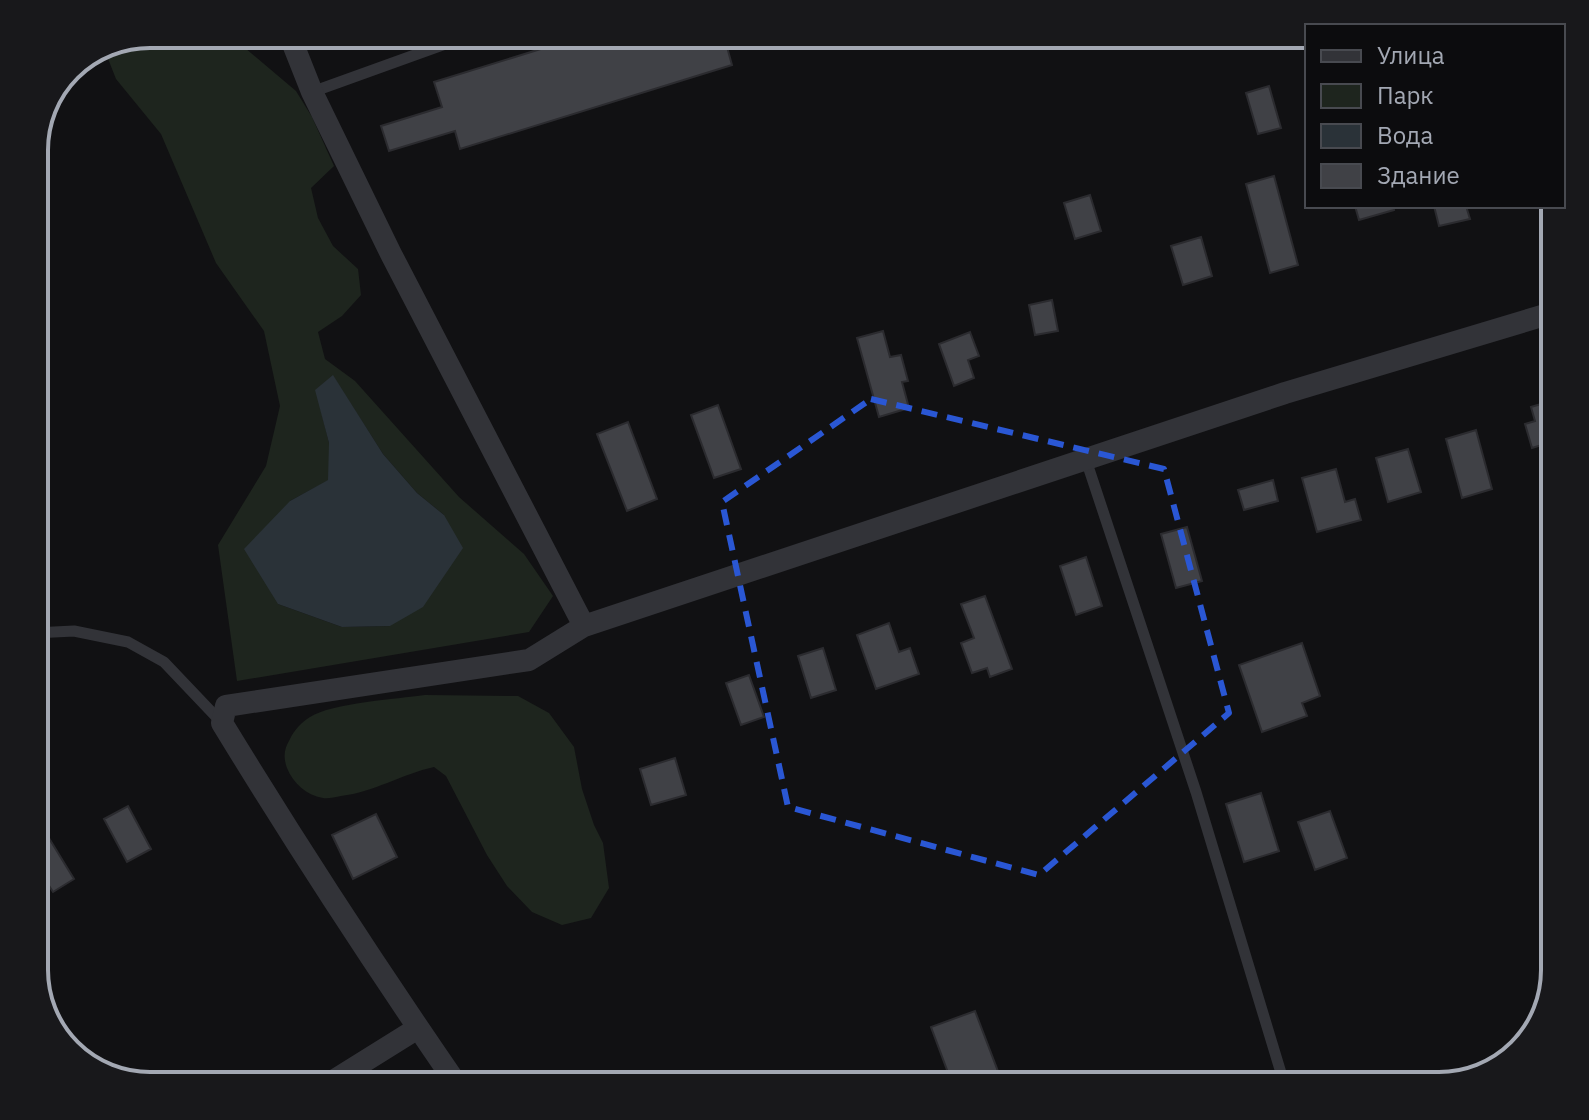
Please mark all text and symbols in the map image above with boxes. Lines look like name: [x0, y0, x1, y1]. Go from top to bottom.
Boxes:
legend: [1305, 24, 1565, 208]
text: Улица: [1377, 39, 1445, 71]
text: Парк: [1377, 79, 1434, 111]
text: Вода: [1377, 119, 1433, 151]
text: Здание: [1377, 159, 1460, 191]

